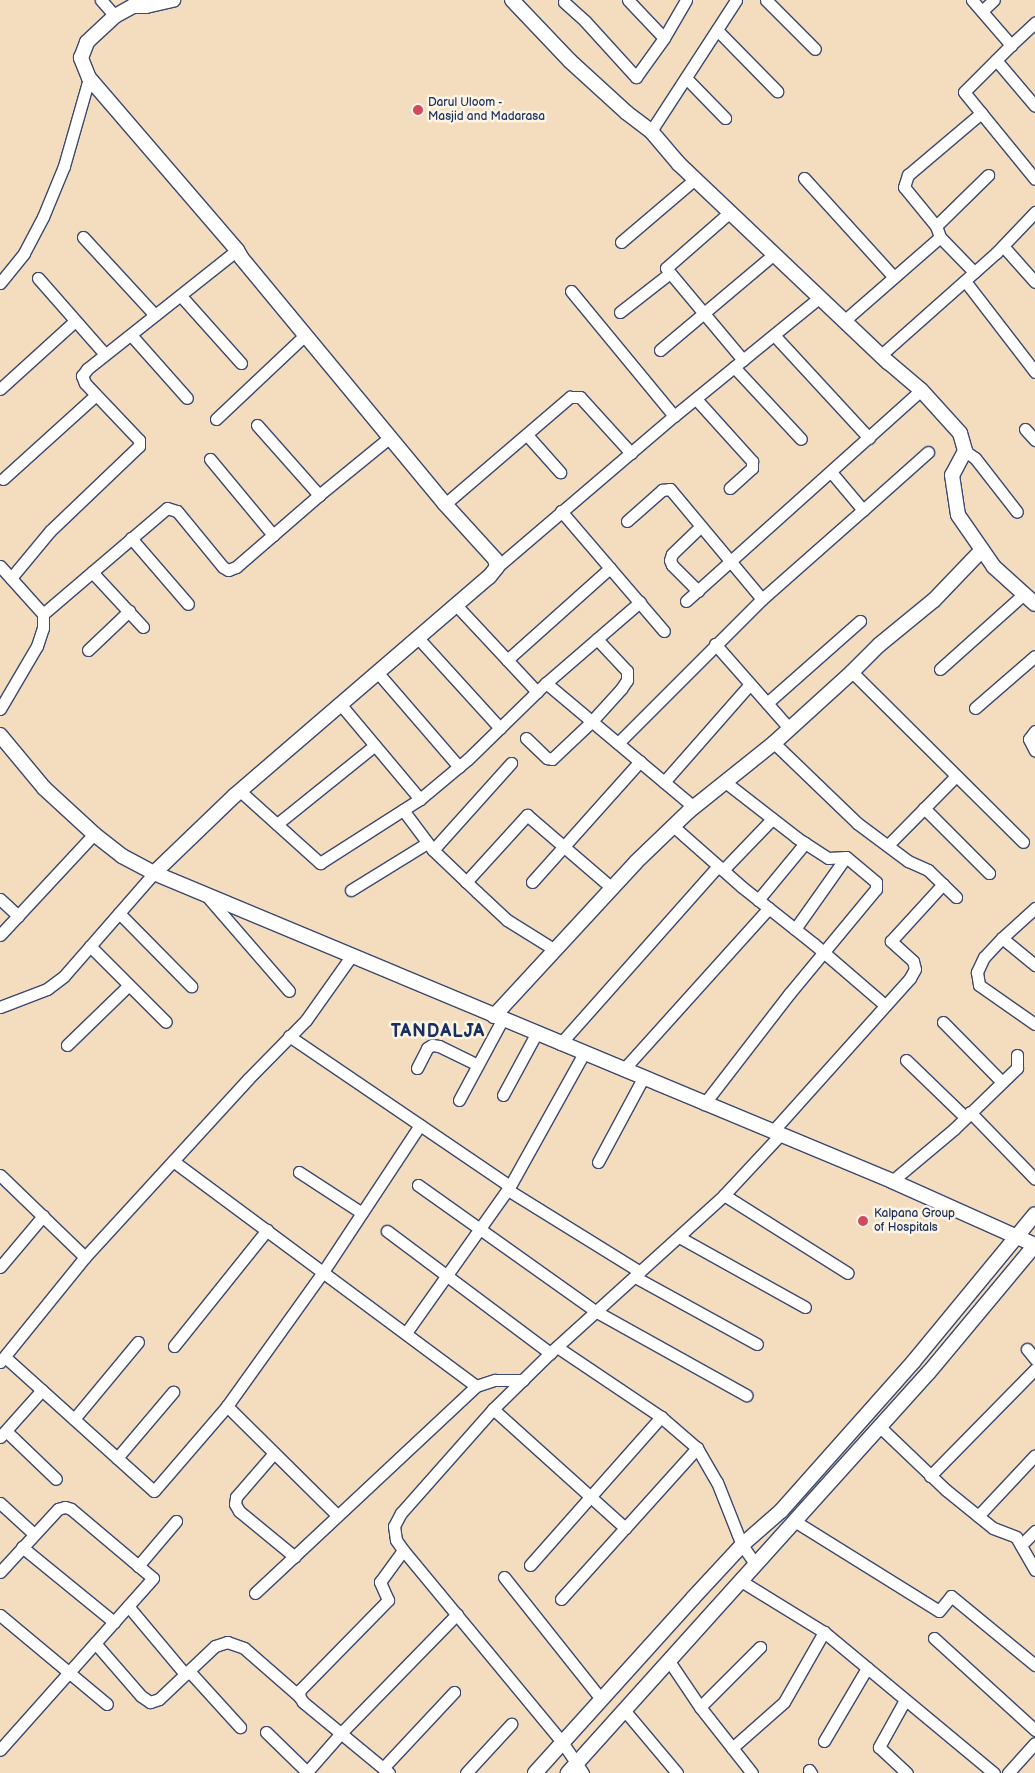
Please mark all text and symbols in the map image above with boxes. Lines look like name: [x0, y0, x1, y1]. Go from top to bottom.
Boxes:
place label: Darul Uloom - Masjid and Madarasa: [428, 96, 545, 124]
marker: Darul Uloom - Masjid and Madarasa: [412, 104, 424, 116]
district label: TANDALJA: [390, 1021, 486, 1043]
place label: Kalpana Group of Hospitals: [874, 1207, 955, 1235]
marker: Kalpana Group of Hospitals: [856, 1214, 870, 1228]

